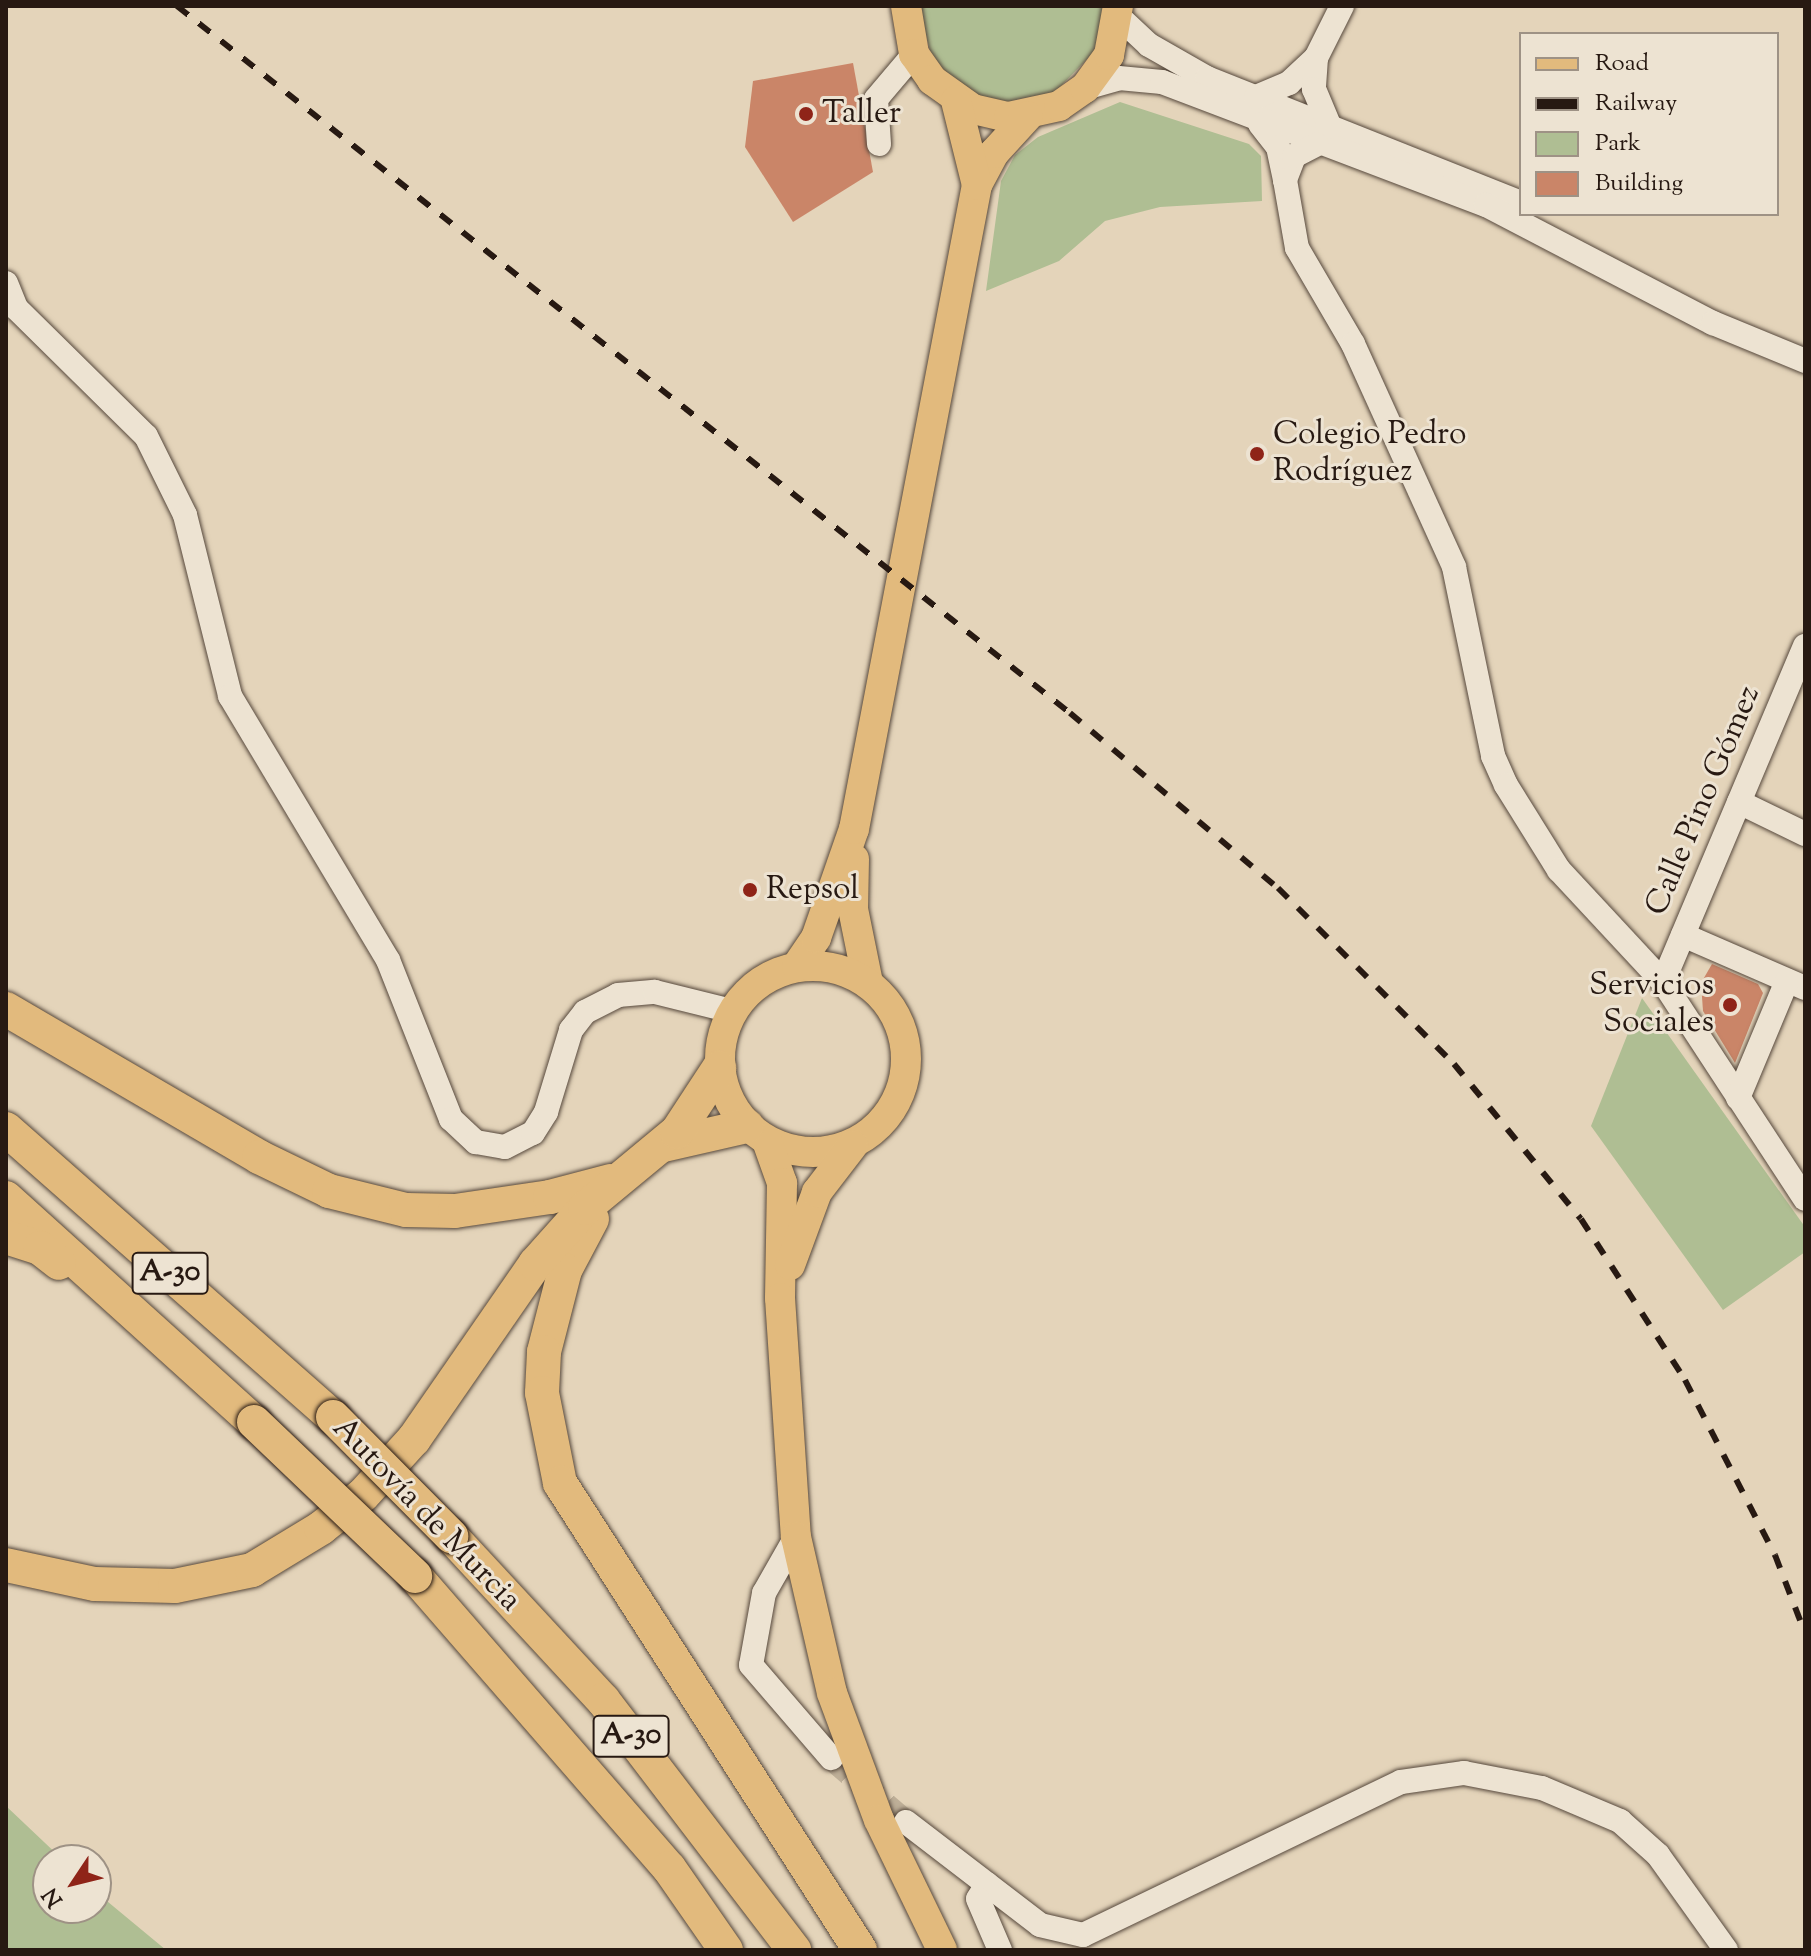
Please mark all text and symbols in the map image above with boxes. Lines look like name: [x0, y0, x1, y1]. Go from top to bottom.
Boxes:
legend: [1519, 32, 1779, 216]
text: Road: [1595, 47, 1649, 81]
text: Railway: [1595, 87, 1677, 121]
place label: Taller: [822, 95, 901, 133]
marker: Taller: [797, 105, 815, 123]
text: Park: [1595, 127, 1641, 161]
text: Building: [1595, 167, 1683, 201]
place label: Colegio Pedro Rodríguez: [1273, 417, 1466, 492]
marker: Colegio Pedro Rodríguez: [1248, 445, 1266, 463]
street label: Calle Pino Gómez: [1638, 680, 1770, 922]
place label: Repsol: [766, 871, 859, 909]
marker: Repsol: [741, 881, 759, 899]
place label: Servicios Sociales: [1589, 968, 1714, 1043]
marker: Servicios Sociales: [1721, 996, 1739, 1014]
road number: A-30: [130, 1247, 210, 1299]
street label: Autovía de Murcia: [323, 1410, 529, 1620]
road number: A-30: [591, 1710, 671, 1762]
north arrow: [32, 1844, 112, 1924]
text: N: [36, 1880, 72, 1913]

